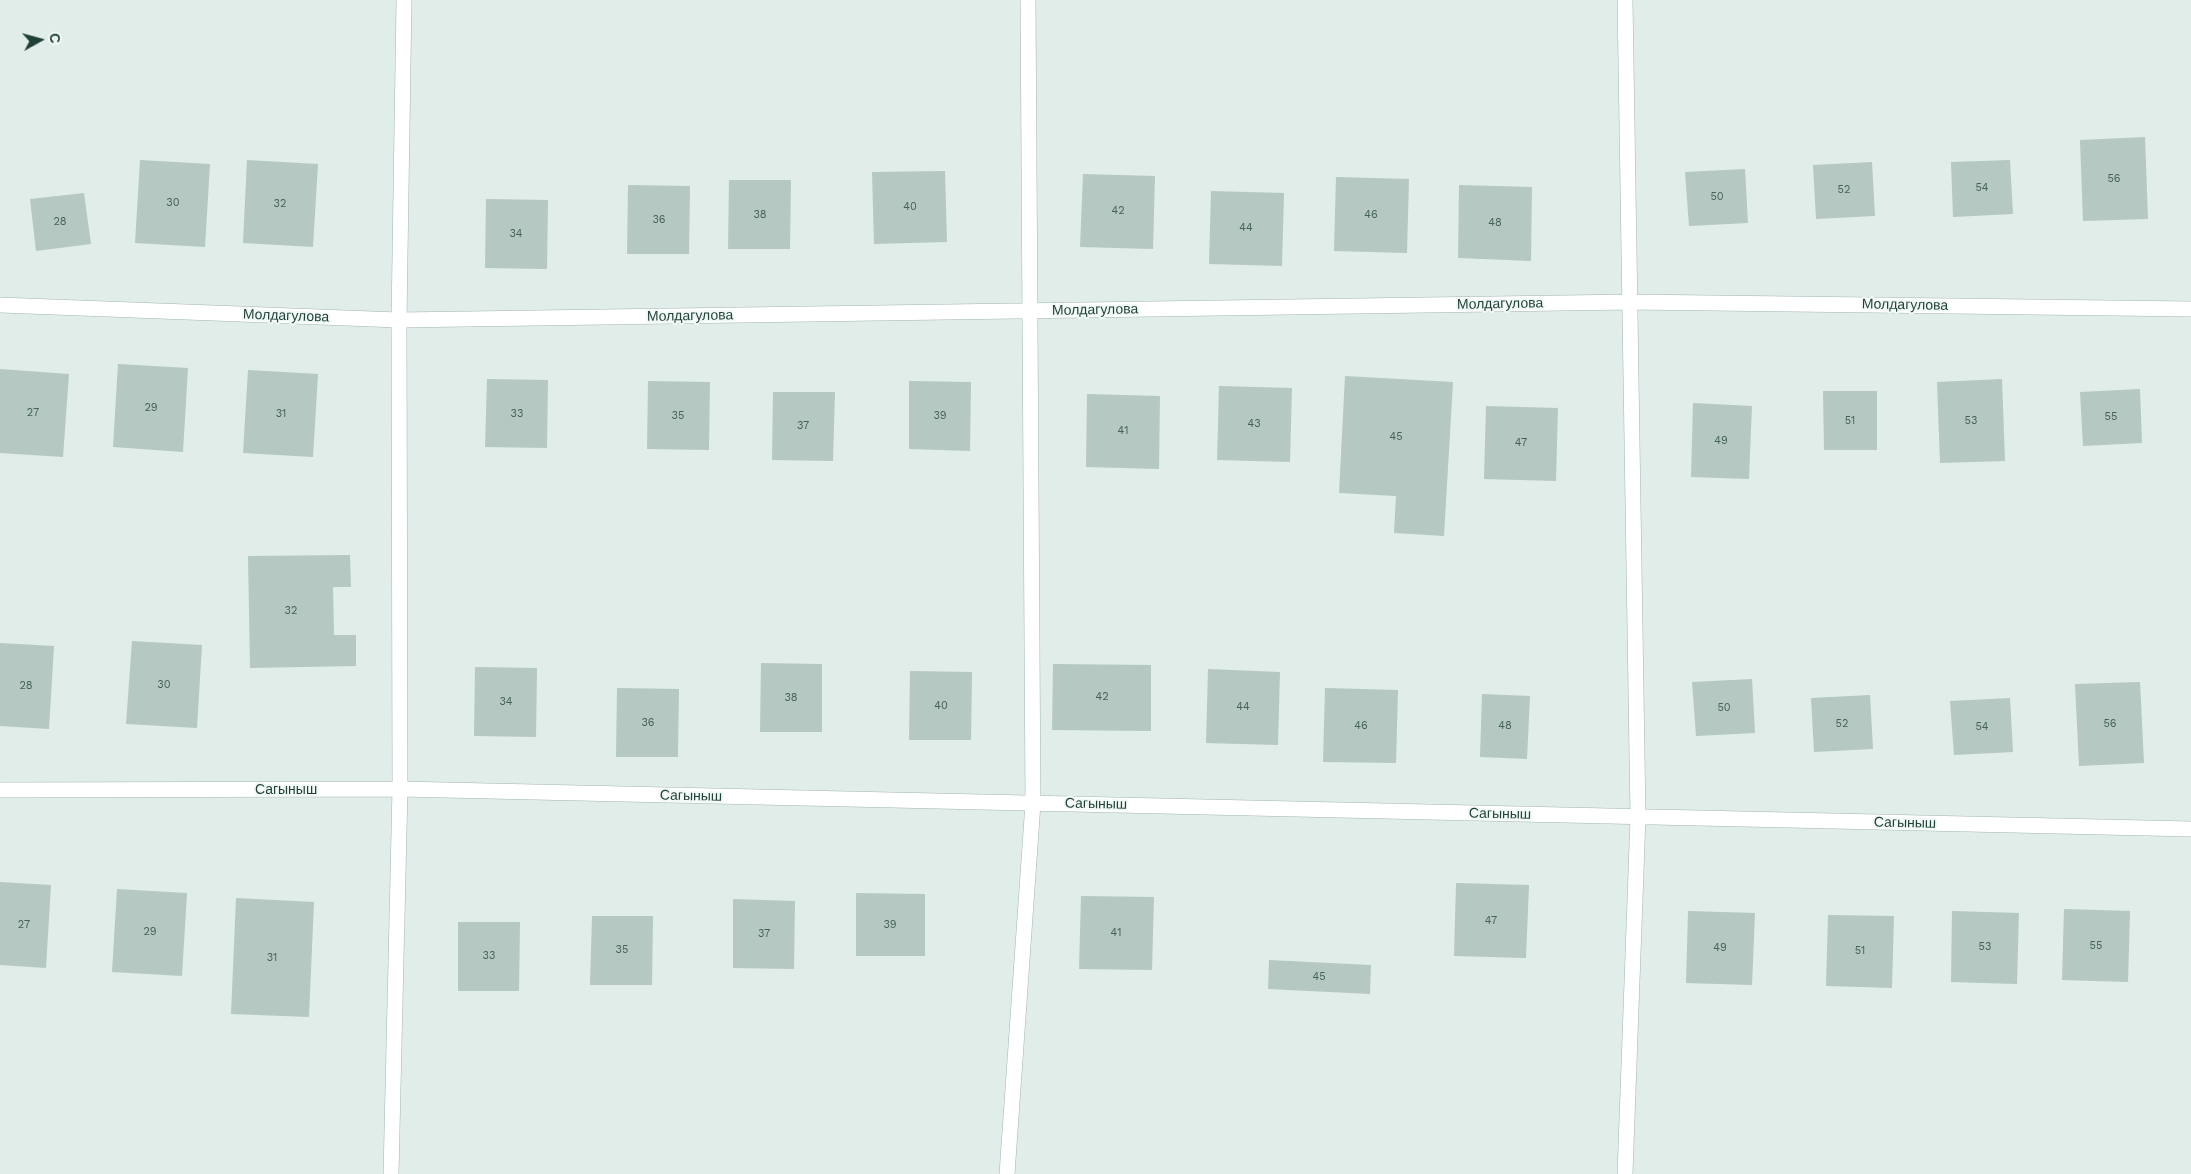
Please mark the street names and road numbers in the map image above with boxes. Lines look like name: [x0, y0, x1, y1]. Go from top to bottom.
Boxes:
street label: Молдагулова: [1457, 295, 1543, 313]
street label: Молдагулова: [1862, 296, 1948, 314]
street label: Молдагулова: [1052, 301, 1138, 319]
street label: Молдагулова: [243, 306, 329, 326]
street label: Молдагулова: [647, 307, 733, 325]
street label: Сагыныш: [255, 782, 317, 798]
street label: Сагыныш: [660, 787, 722, 805]
street label: Сагыныш: [1065, 795, 1127, 813]
street label: Сагыныш: [1469, 805, 1531, 823]
street label: Сагыныш: [1874, 814, 1936, 832]

